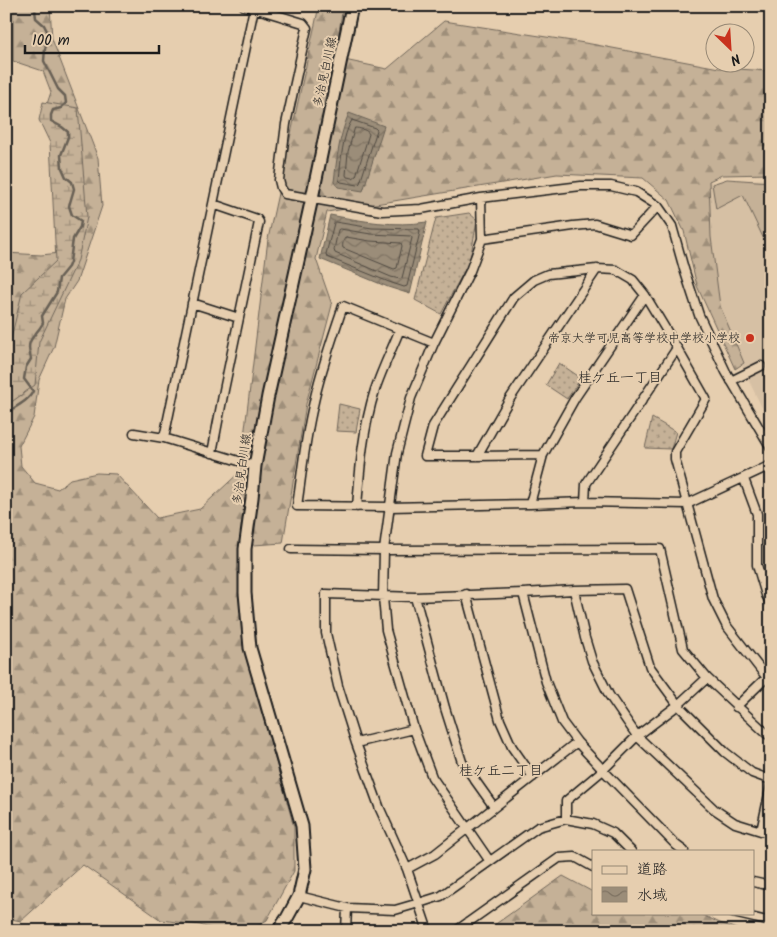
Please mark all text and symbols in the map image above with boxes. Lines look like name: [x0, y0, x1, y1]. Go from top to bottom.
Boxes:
scale bar: [25, 22, 159, 54]
north arrow: [704, 22, 754, 72]
text: 100 m: [32, 29, 70, 53]
street label: 多治見白川線: [308, 35, 342, 109]
text: N: [726, 47, 744, 71]
place label: 帝京大学可児高等学校中学校小学校: [548, 329, 740, 348]
marker: 帝京大学可児高等学校中学校小学校: [744, 332, 756, 344]
district label: 桂ケ丘一丁目: [578, 367, 662, 389]
street label: 多治見白川線: [228, 432, 256, 506]
district label: 桂ケ丘二丁目: [459, 760, 543, 782]
legend: [592, 850, 754, 914]
text: 道路: [637, 858, 667, 882]
text: 水域: [637, 884, 667, 908]

